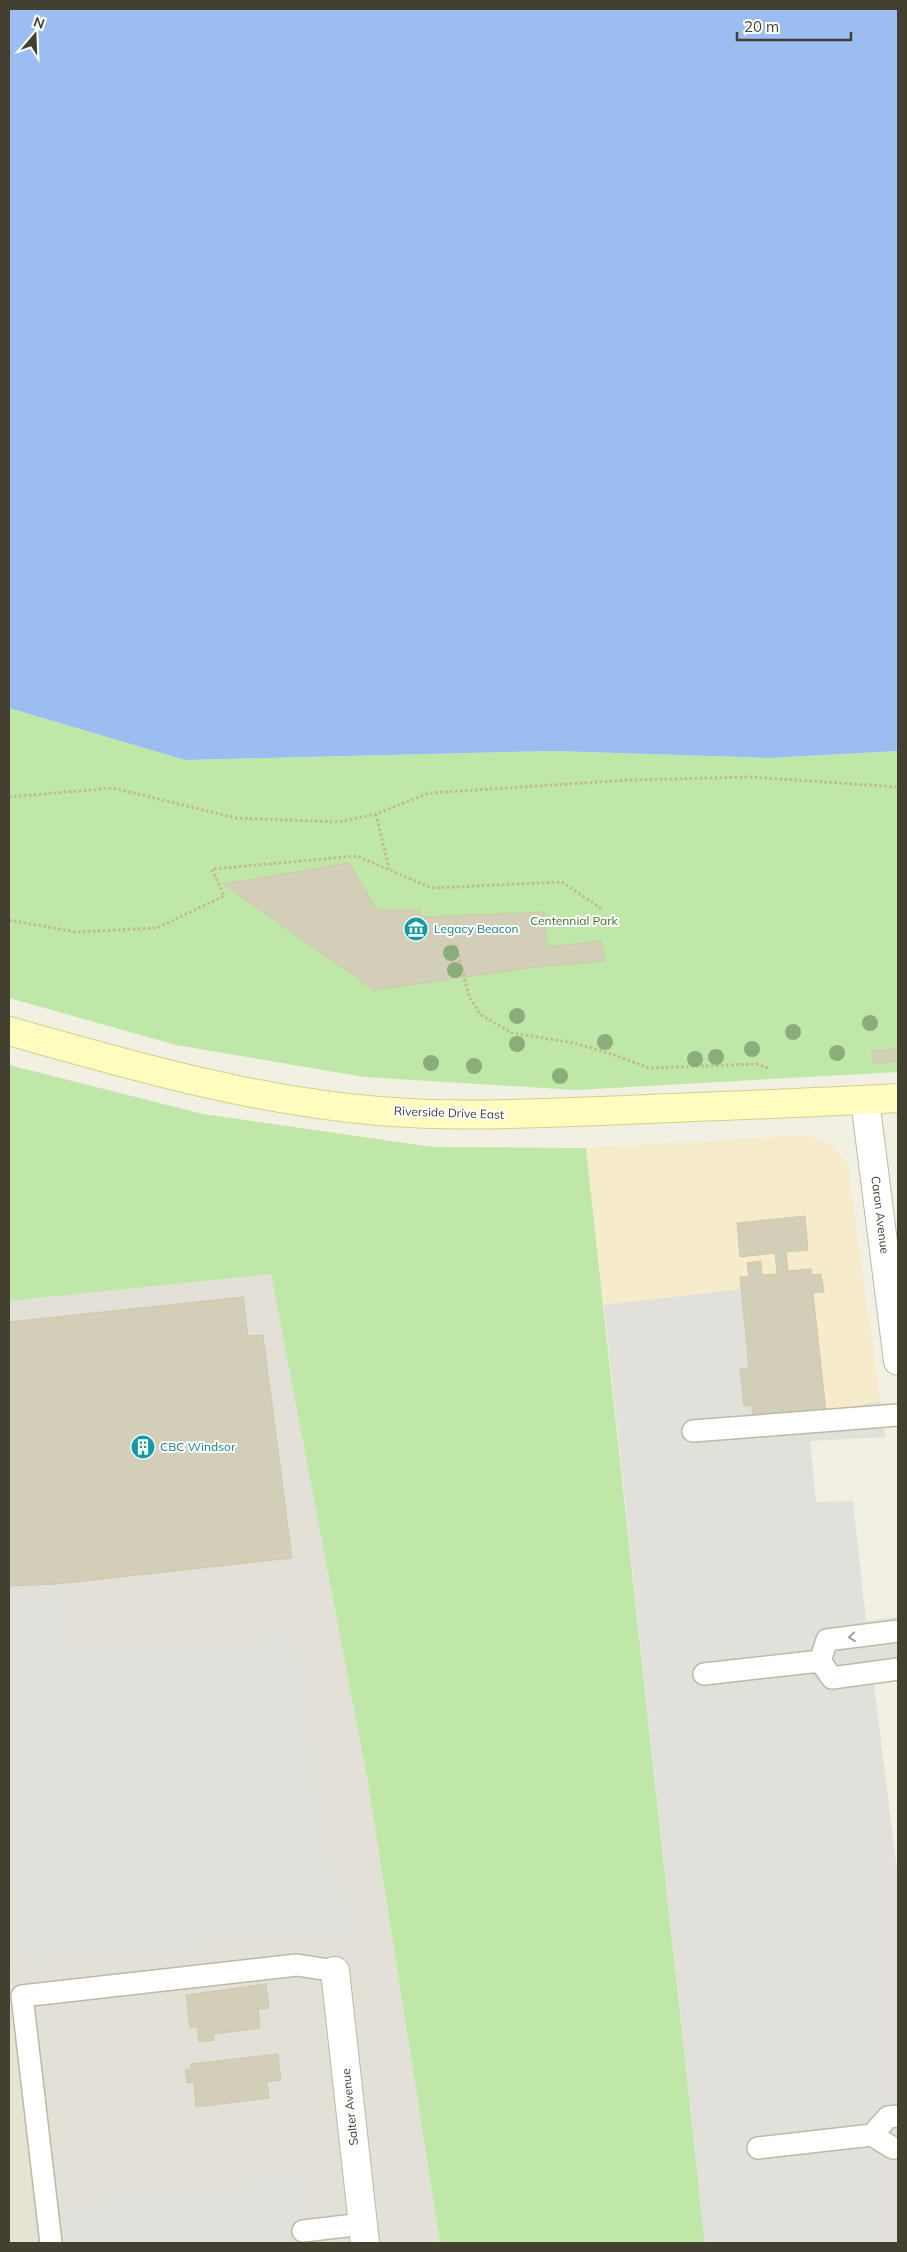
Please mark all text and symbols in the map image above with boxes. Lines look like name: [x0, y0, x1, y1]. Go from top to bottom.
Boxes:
north arrow: [10, 10, 60, 60]
scale bar: [737, 10, 851, 42]
text: N: [31, 12, 47, 33]
text: 20 m: [744, 17, 779, 36]
park label: Centennial Park: [530, 913, 619, 928]
museum icon: Legacy Beacon: [403, 916, 429, 942]
place label: Legacy Beacon: [434, 921, 519, 936]
street label: Riverside Drive East: [394, 1103, 504, 1122]
street label: Caron Avenue: [868, 1175, 893, 1255]
building icon: CBC Windsor: [130, 1434, 156, 1460]
place label: CBC Windsor: [160, 1439, 236, 1454]
one-way arrow: [848, 1631, 856, 1642]
street label: Salter Avenue: [338, 2068, 361, 2146]

